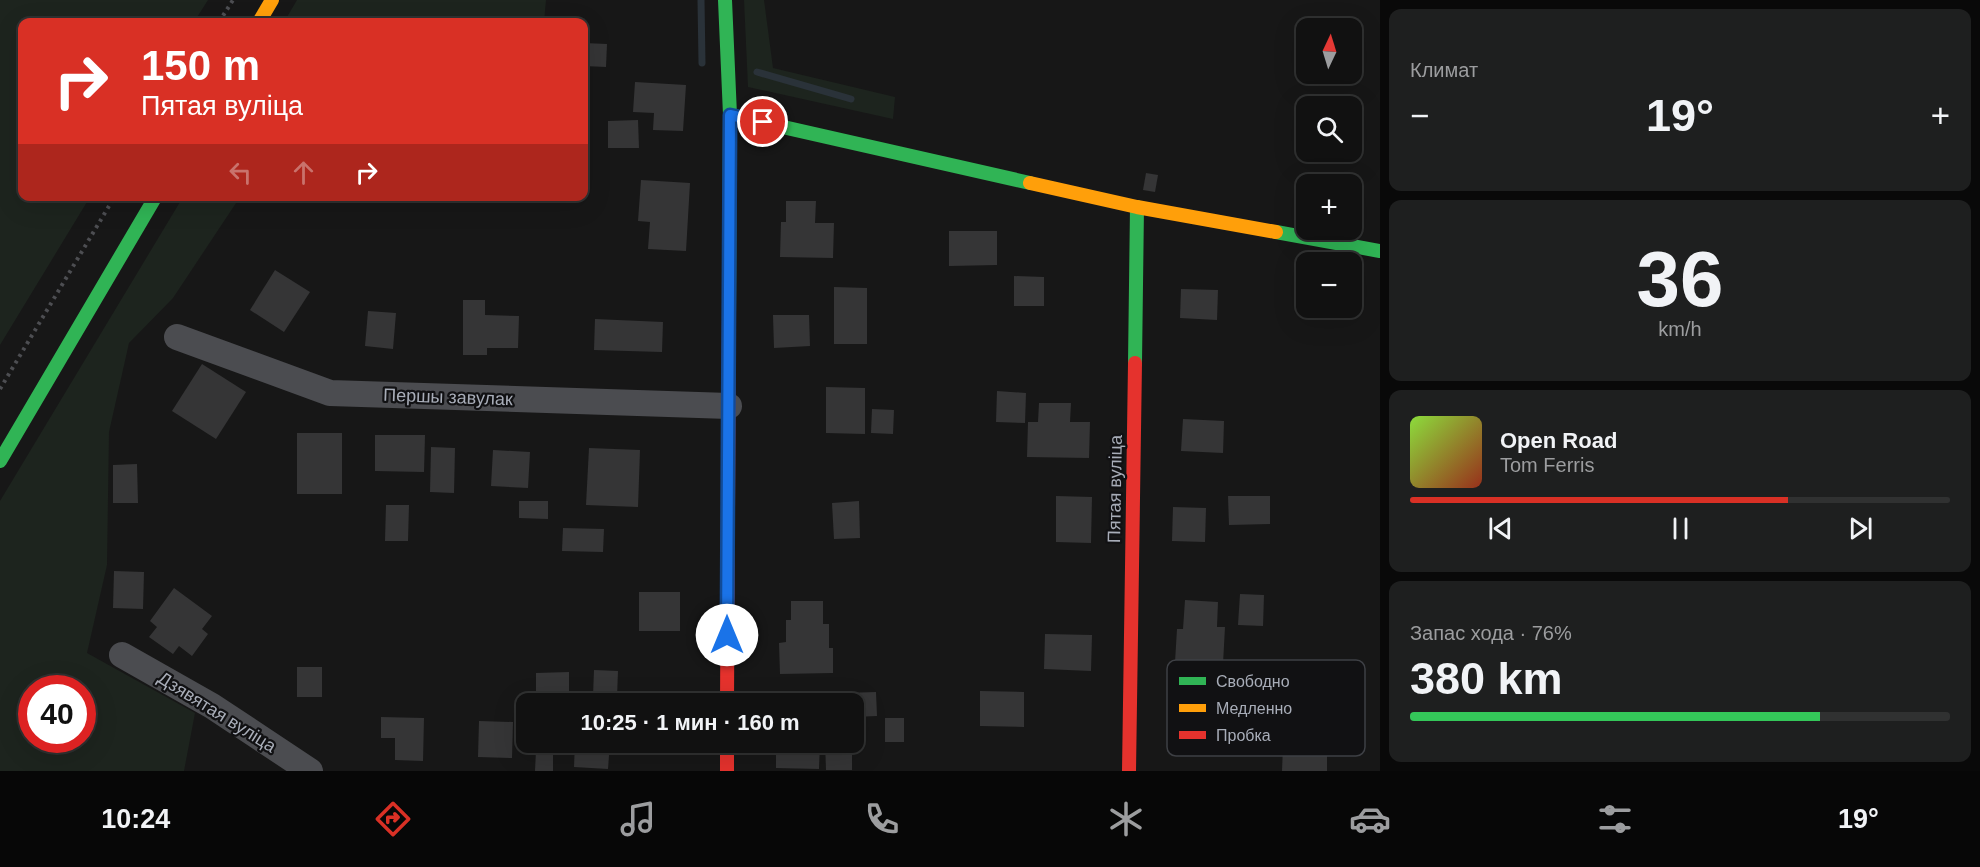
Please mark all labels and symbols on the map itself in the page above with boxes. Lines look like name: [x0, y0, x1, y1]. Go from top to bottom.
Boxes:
north arrow: [1296, 18, 1362, 84]
pin: [737, 96, 788, 147]
street label: Першы завулак: [383, 385, 513, 409]
street label: Пятая вуліца: [1104, 434, 1126, 543]
position arrow: [695, 603, 759, 667]
legend: [1167, 660, 1365, 756]
street label: Дзявятая вуліца: [154, 668, 281, 757]
text: Свободно: [1216, 673, 1290, 690]
speed limit sign: 40: [18, 675, 96, 753]
text: Медленно: [1216, 700, 1292, 717]
text: Пробка: [1216, 727, 1271, 744]

